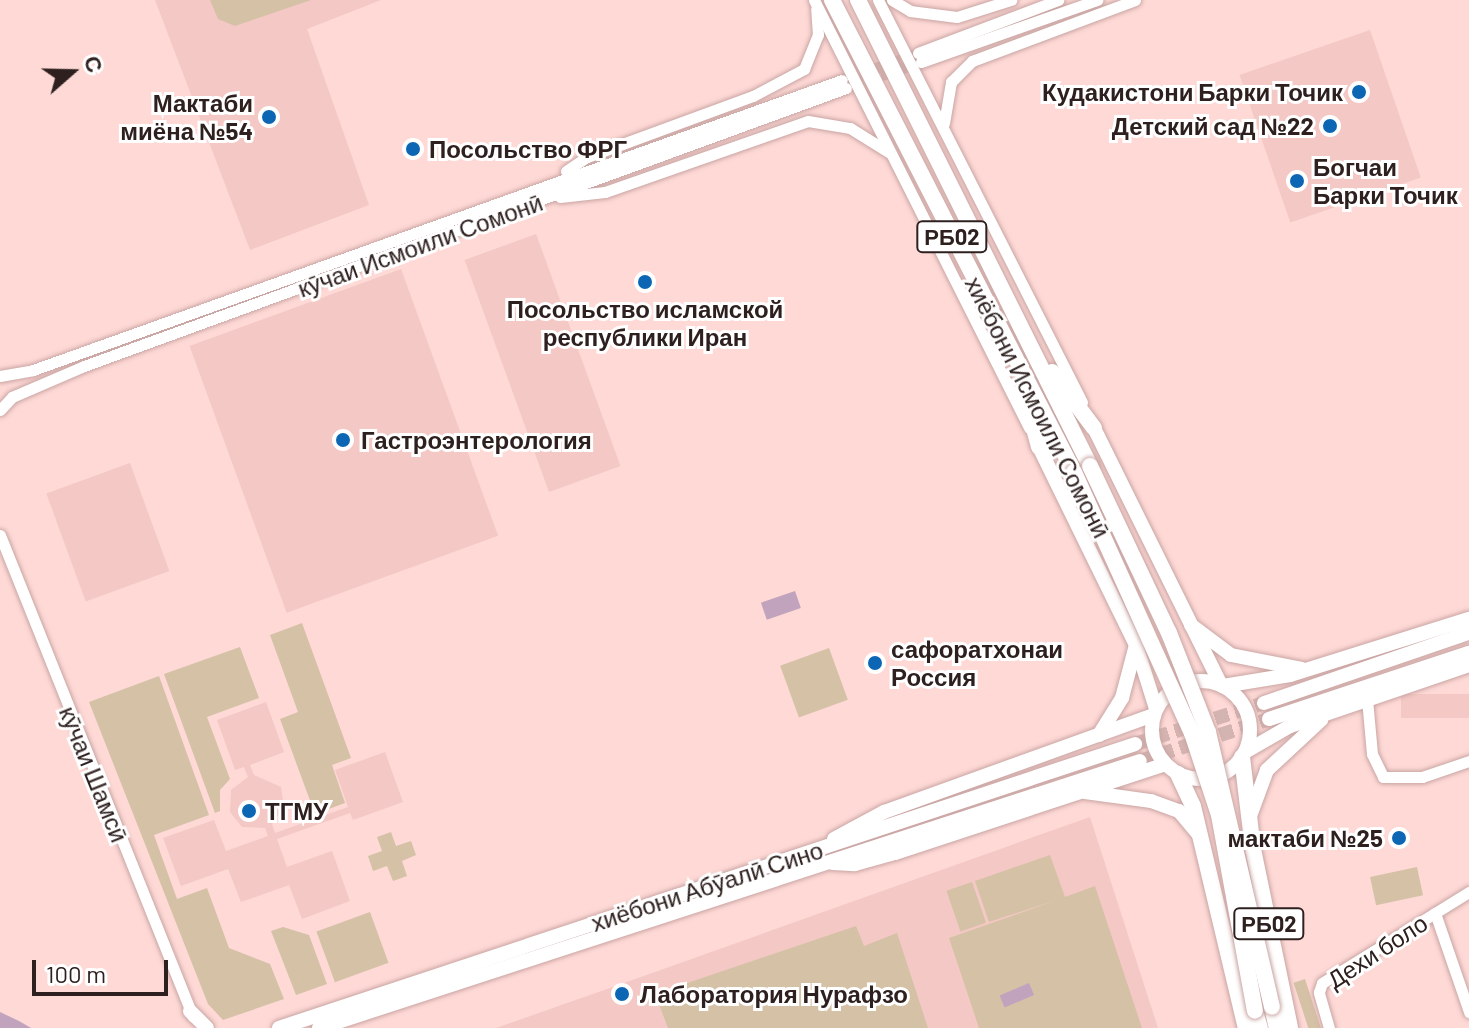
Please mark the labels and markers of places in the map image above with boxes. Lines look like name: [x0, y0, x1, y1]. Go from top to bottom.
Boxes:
place label: Кудакистони Барки Точик: [1042, 78, 1343, 106]
marker: Кудакистони Барки Точик: [1350, 83, 1368, 101]
place label: Мактаби миёна №54: [120, 89, 253, 145]
marker: Мактаби миёна №54: [260, 108, 278, 126]
place label: Детский сад №22: [1112, 112, 1314, 140]
marker: Детский сад №22: [1321, 117, 1339, 135]
place label: Посольство ФРГ: [429, 135, 627, 163]
marker: Посольство ФРГ: [404, 140, 422, 158]
place label: Богчаи Барки Точик: [1313, 153, 1458, 209]
marker: Богчаи Барки Точик: [1288, 172, 1306, 190]
marker: Посольство исламской республики Иран: [636, 273, 654, 291]
place label: Посольство исламской республики Иран: [507, 295, 783, 351]
place label: Гастроэнтерология: [361, 426, 592, 454]
marker: Гастроэнтерология: [332, 429, 354, 451]
place label: сафоратхонаи Россия: [891, 635, 1063, 691]
marker: сафоратхонаи Россия: [866, 654, 884, 672]
place label: ТГМУ: [265, 797, 328, 825]
marker: ТГМУ: [240, 802, 258, 820]
place label: мактаби №25: [1228, 824, 1383, 852]
marker: мактаби №25: [1390, 829, 1408, 847]
place label: Лаборатория Нурафзо: [640, 980, 908, 1008]
marker: Лаборатория Нурафзо: [611, 983, 633, 1005]

